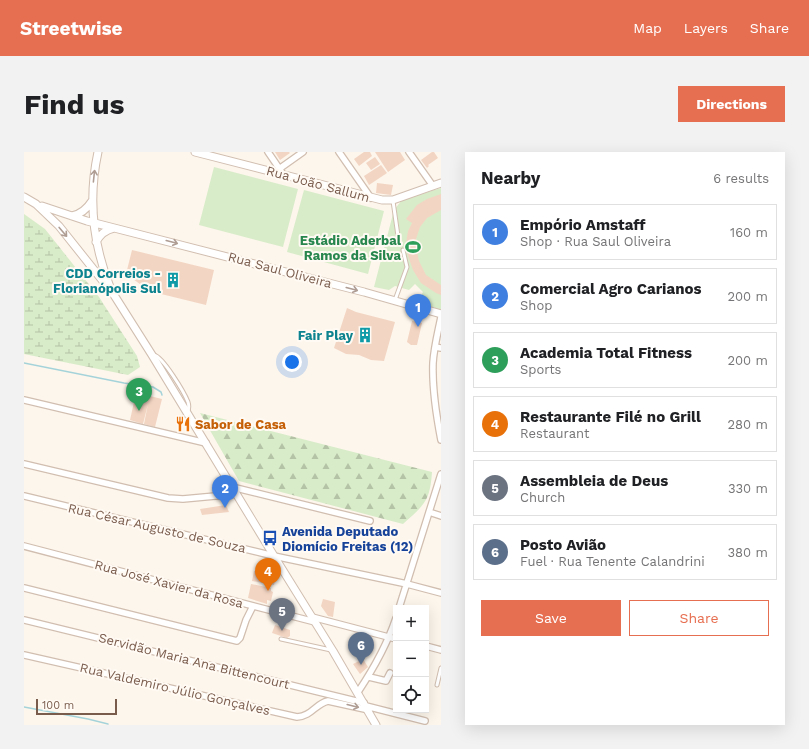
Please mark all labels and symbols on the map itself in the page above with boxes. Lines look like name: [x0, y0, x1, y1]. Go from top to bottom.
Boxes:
street label: Rua João Sallum: [265, 163, 371, 205]
one-way arrow: [90, 170, 97, 183]
one-way arrow: [59, 226, 68, 237]
place label: Estádio Aderbal Ramos da Silva: [300, 233, 402, 263]
sports icon: Estádio Aderbal Ramos da Silva: [404, 238, 422, 256]
one-way arrow: [165, 239, 178, 246]
street label: Rua Saul Oliveira: [226, 249, 334, 291]
place label: CDD Correios - Florianópolis Sul: [53, 266, 162, 296]
building icon: CDD Correios - Florianópolis Sul: [164, 271, 182, 289]
one-way arrow: [345, 285, 358, 293]
pin: 1: [405, 294, 431, 327]
building icon: Fair Play: [356, 326, 374, 344]
place label: Fair Play: [298, 328, 354, 343]
your location: [282, 352, 302, 372]
pin: 3: [126, 378, 152, 411]
restaurant icon: Sabor de Casa: [174, 415, 192, 433]
place label: Sabor de Casa: [195, 417, 287, 432]
pin: 2: [212, 475, 238, 508]
street label: Rua César Augusto de Souza: [67, 500, 248, 556]
place label: Avenida Deputado Diomício Freitas (12): [282, 524, 413, 554]
bus stop icon: Avenida Deputado Diomício Freitas (12): [261, 529, 279, 547]
street label: Rua José Xavier da Rosa: [93, 557, 246, 611]
pin: 4: [255, 558, 281, 591]
pin: 5: [269, 598, 295, 631]
street label: Servidão Maria Ana Bittencourt: [97, 630, 292, 692]
pin: 6: [348, 632, 374, 665]
street label: Rua Valdemiro Júlio Gonçalves: [78, 660, 272, 718]
scale bar: [36, 697, 117, 716]
one-way arrow: [347, 703, 360, 711]

